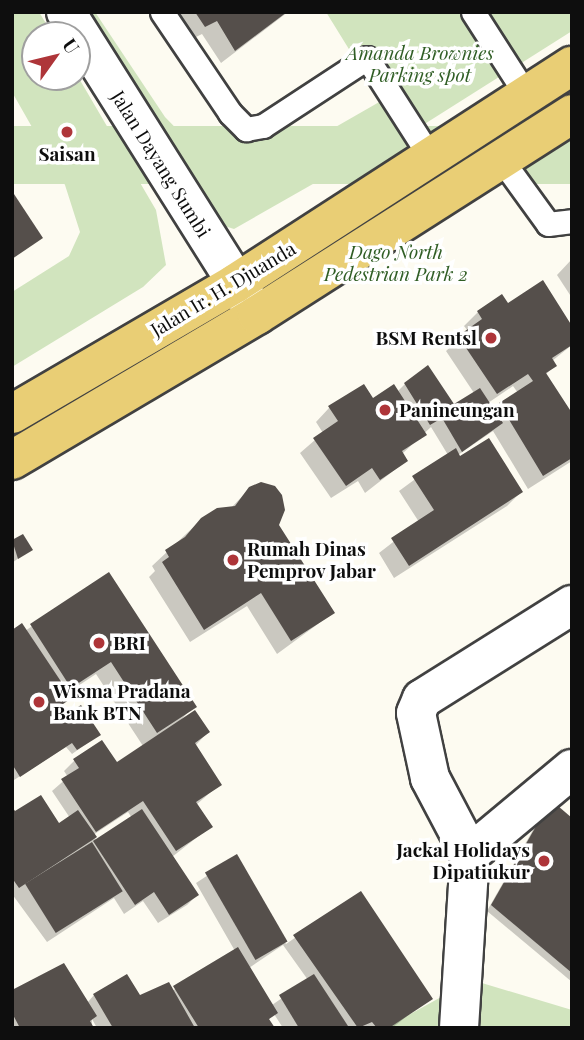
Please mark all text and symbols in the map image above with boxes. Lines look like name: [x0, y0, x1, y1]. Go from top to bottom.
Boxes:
north arrow: [21, 21, 91, 91]
text: U: [57, 33, 86, 58]
park label: Amanda Brownies Parking spot: [346, 42, 494, 86]
street label: Jalan Dayang Sumbi: [107, 87, 215, 241]
marker: Saisan: [59, 124, 75, 140]
place label: Saisan: [38, 143, 96, 165]
street label: Jalan Ir. H. Djuanda: [146, 237, 300, 341]
park label: Dago North Pedestrian Park 2: [324, 241, 468, 285]
place label: BSM Rentsl: [375, 327, 477, 349]
marker: BSM Rentsl: [483, 330, 499, 346]
place label: Panineungan: [399, 399, 515, 421]
marker: Panineungan: [377, 402, 393, 418]
place label: Rumah Dinas Pemprov Jabar: [247, 538, 376, 582]
marker: Rumah Dinas Pemprov Jabar: [225, 552, 241, 568]
place label: BRI: [113, 632, 146, 654]
marker: BRI: [91, 635, 107, 651]
place label: Wisma Pradana Bank BTN: [53, 680, 191, 724]
marker: Wisma Pradana Bank BTN: [31, 694, 47, 710]
place label: Jackal Holidays Dipatiukur: [396, 839, 530, 883]
marker: Jackal Holidays Dipatiukur: [536, 853, 552, 869]

